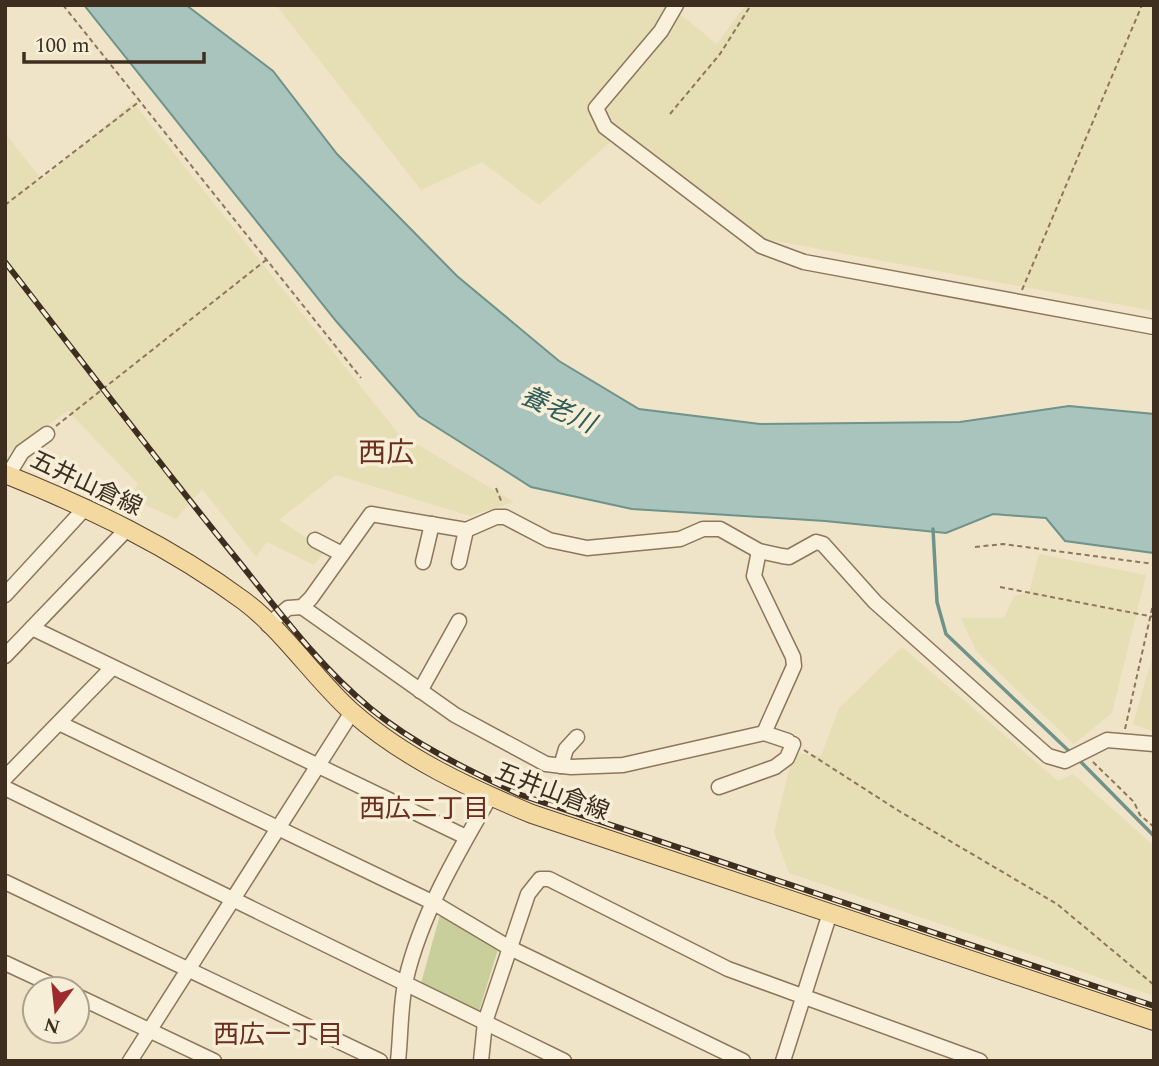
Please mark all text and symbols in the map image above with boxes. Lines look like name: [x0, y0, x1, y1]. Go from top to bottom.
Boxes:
scale bar: [24, 21, 205, 65]
text: 100 m: [35, 30, 90, 62]
water label: 養老川: [514, 376, 604, 445]
district label: 西広: [358, 432, 414, 475]
street label: 五井山倉線: [24, 442, 148, 526]
street label: 五井山倉線: [490, 754, 614, 830]
district label: 西広二丁目: [359, 789, 489, 829]
north arrow: [21, 975, 91, 1045]
text: N: [41, 1009, 63, 1041]
district label: 西広一丁目: [213, 1015, 343, 1055]

